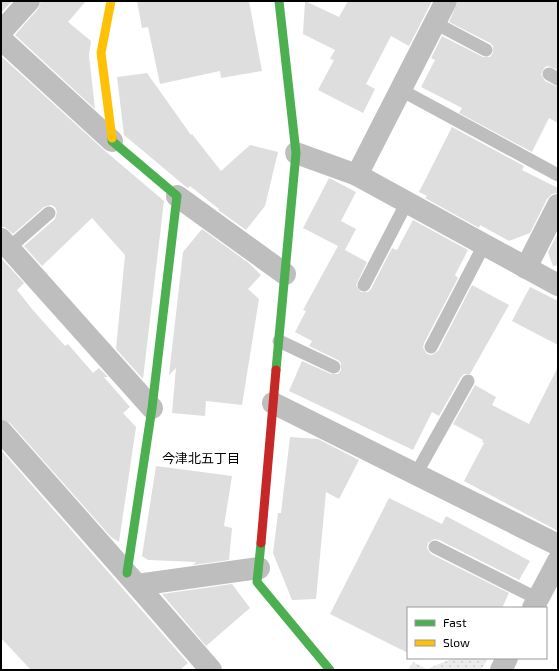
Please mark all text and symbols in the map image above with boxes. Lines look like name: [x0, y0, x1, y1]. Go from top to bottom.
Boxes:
district label: 今津北五丁目: [162, 450, 240, 466]
legend: [407, 607, 547, 659]
text: Fast: [443, 615, 467, 629]
text: Slow: [443, 635, 470, 649]

